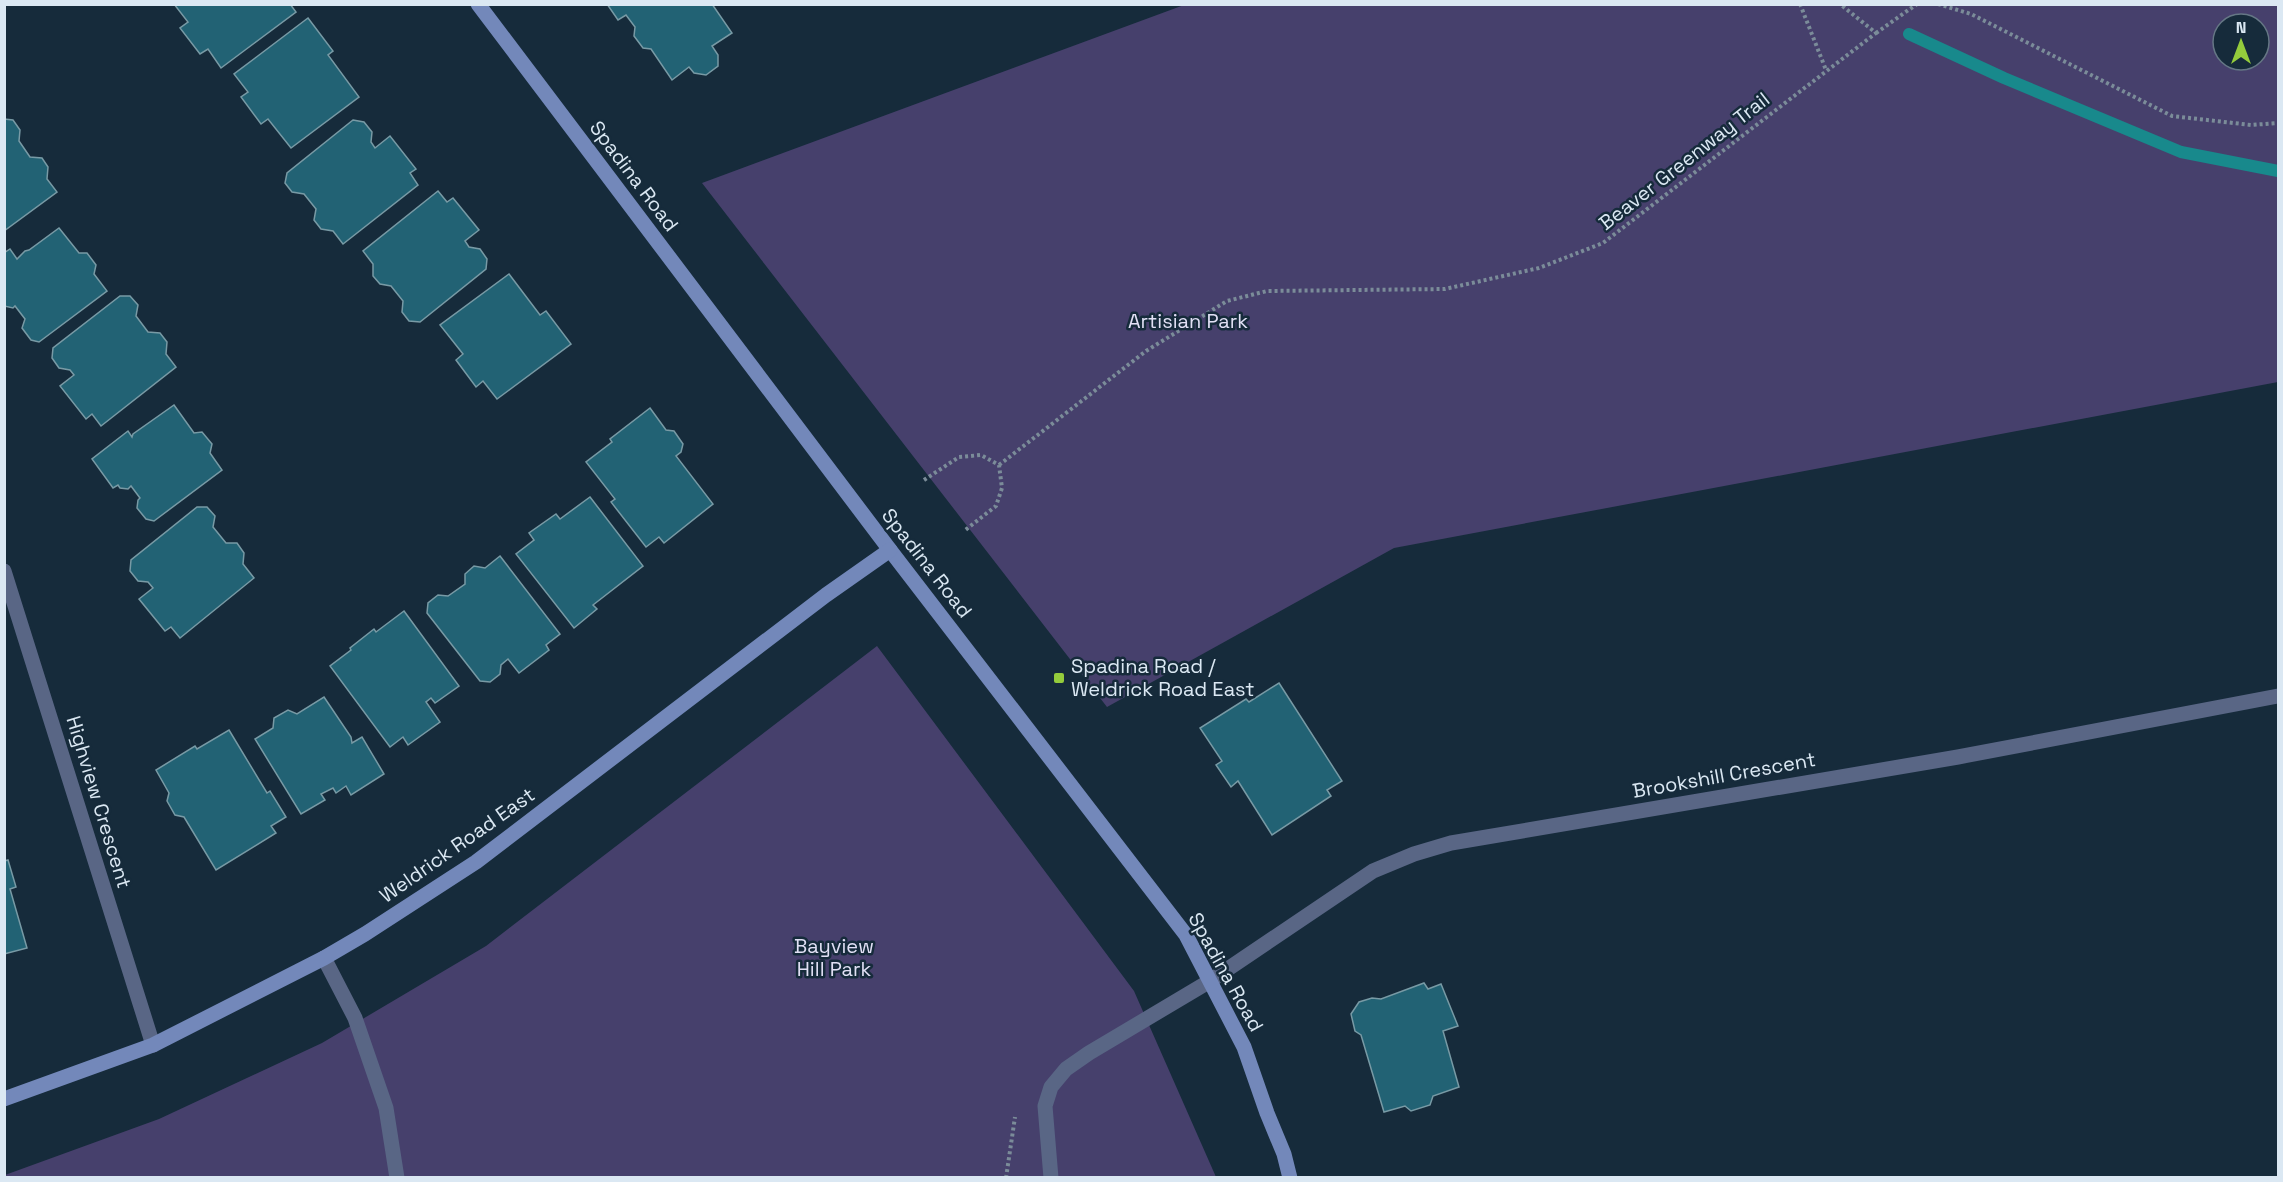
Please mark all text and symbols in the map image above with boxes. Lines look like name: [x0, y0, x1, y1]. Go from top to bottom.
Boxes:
north arrow: [2211, 12, 2271, 72]
text: N: [2236, 17, 2246, 38]
street label: Beaver Greenway Trail: [1593, 86, 1775, 236]
street label: Spadina Road: [584, 115, 684, 237]
park label: Artisian Park: [1128, 308, 1248, 334]
street label: Spadina Road: [876, 503, 978, 623]
place label: Spadina Road / Weldrick Road East: [1071, 653, 1255, 702]
marker: Spadina Road / Weldrick Road East: [1052, 671, 1066, 685]
street label: Highview Crescent: [60, 713, 138, 891]
street label: Brookshill Crescent: [1630, 746, 1818, 804]
street label: Weldrick Road East: [374, 782, 540, 908]
street label: Spadina Road: [1183, 908, 1269, 1036]
park label: Bayview Hill Park: [794, 933, 874, 982]

